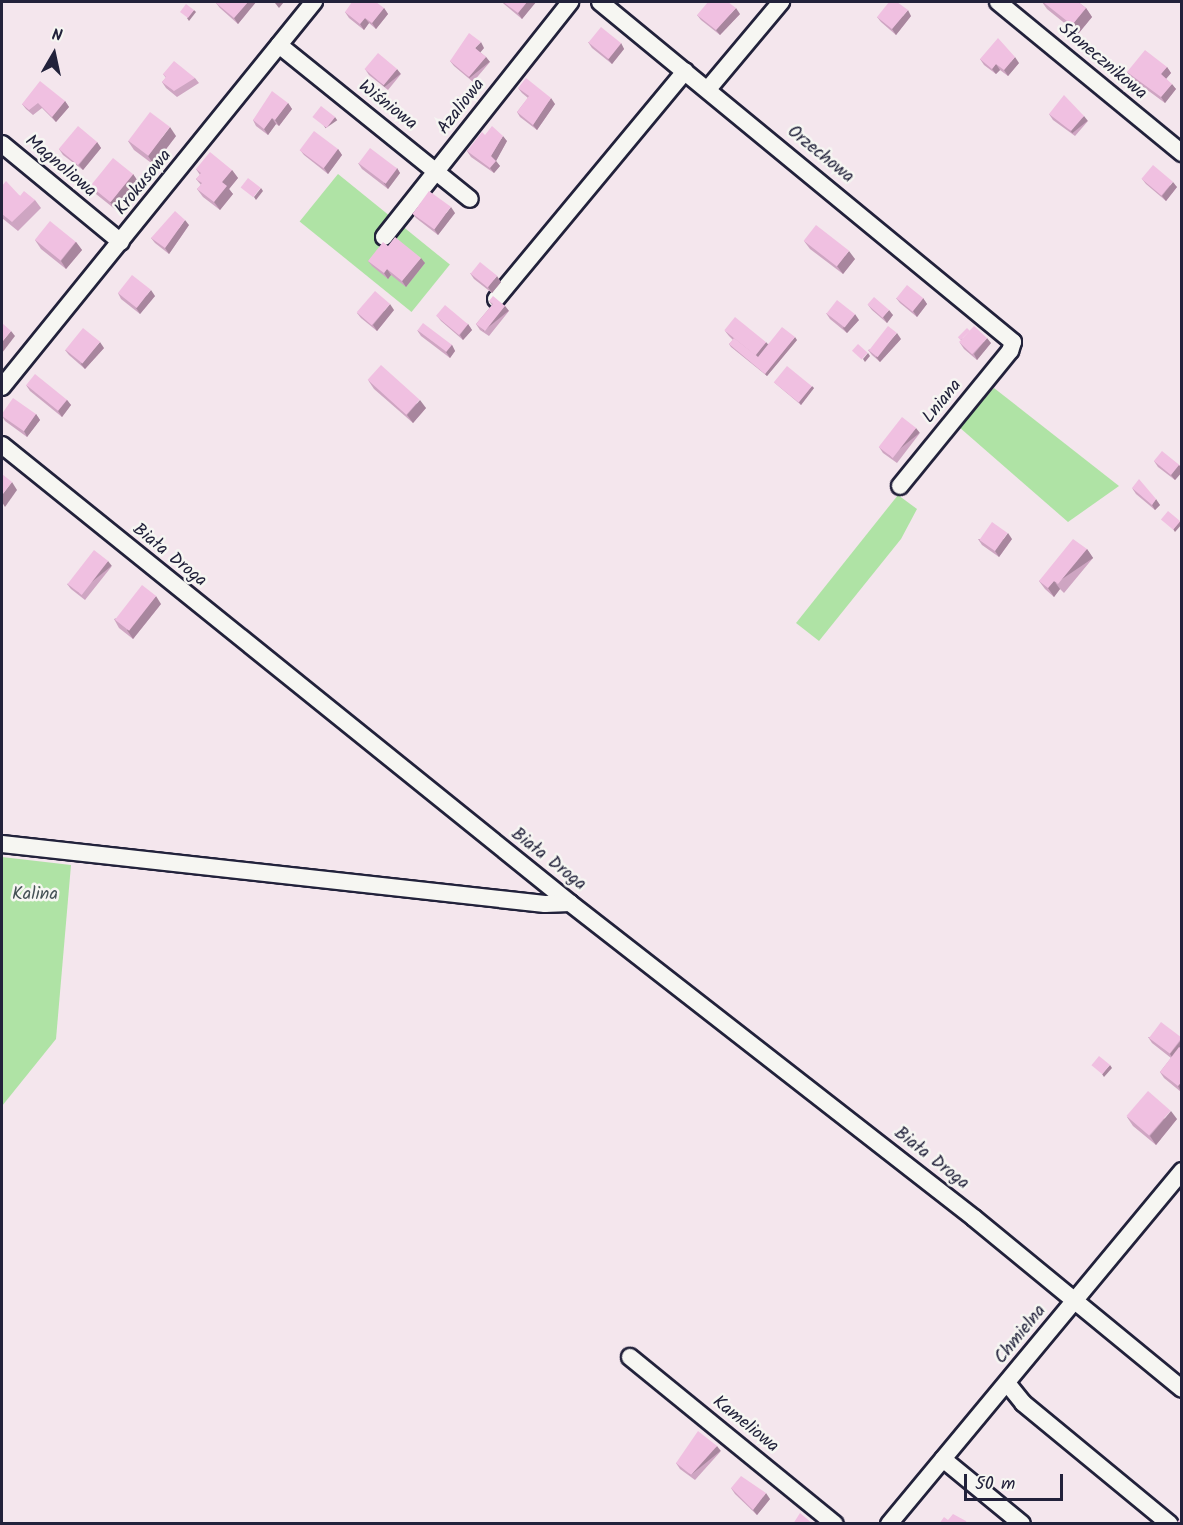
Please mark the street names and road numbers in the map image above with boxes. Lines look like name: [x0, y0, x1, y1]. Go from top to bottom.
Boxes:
street label: Słonecznikowa: [1053, 19, 1151, 105]
street label: Azaliowa: [434, 75, 490, 139]
street label: Wiśniowa: [353, 76, 421, 136]
street label: Orzechowa: [782, 122, 858, 188]
street label: Magnoliowa: [20, 131, 100, 203]
street label: Krokusowa: [111, 146, 177, 220]
street label: Lniana: [919, 376, 967, 428]
street label: Biała Droga: [128, 520, 210, 592]
street label: Biała Droga: [506, 824, 590, 896]
street label: Biała Droga: [889, 1123, 973, 1195]
street label: Chmielna: [991, 1301, 1051, 1369]
street label: Kameliowa: [708, 1392, 782, 1458]

